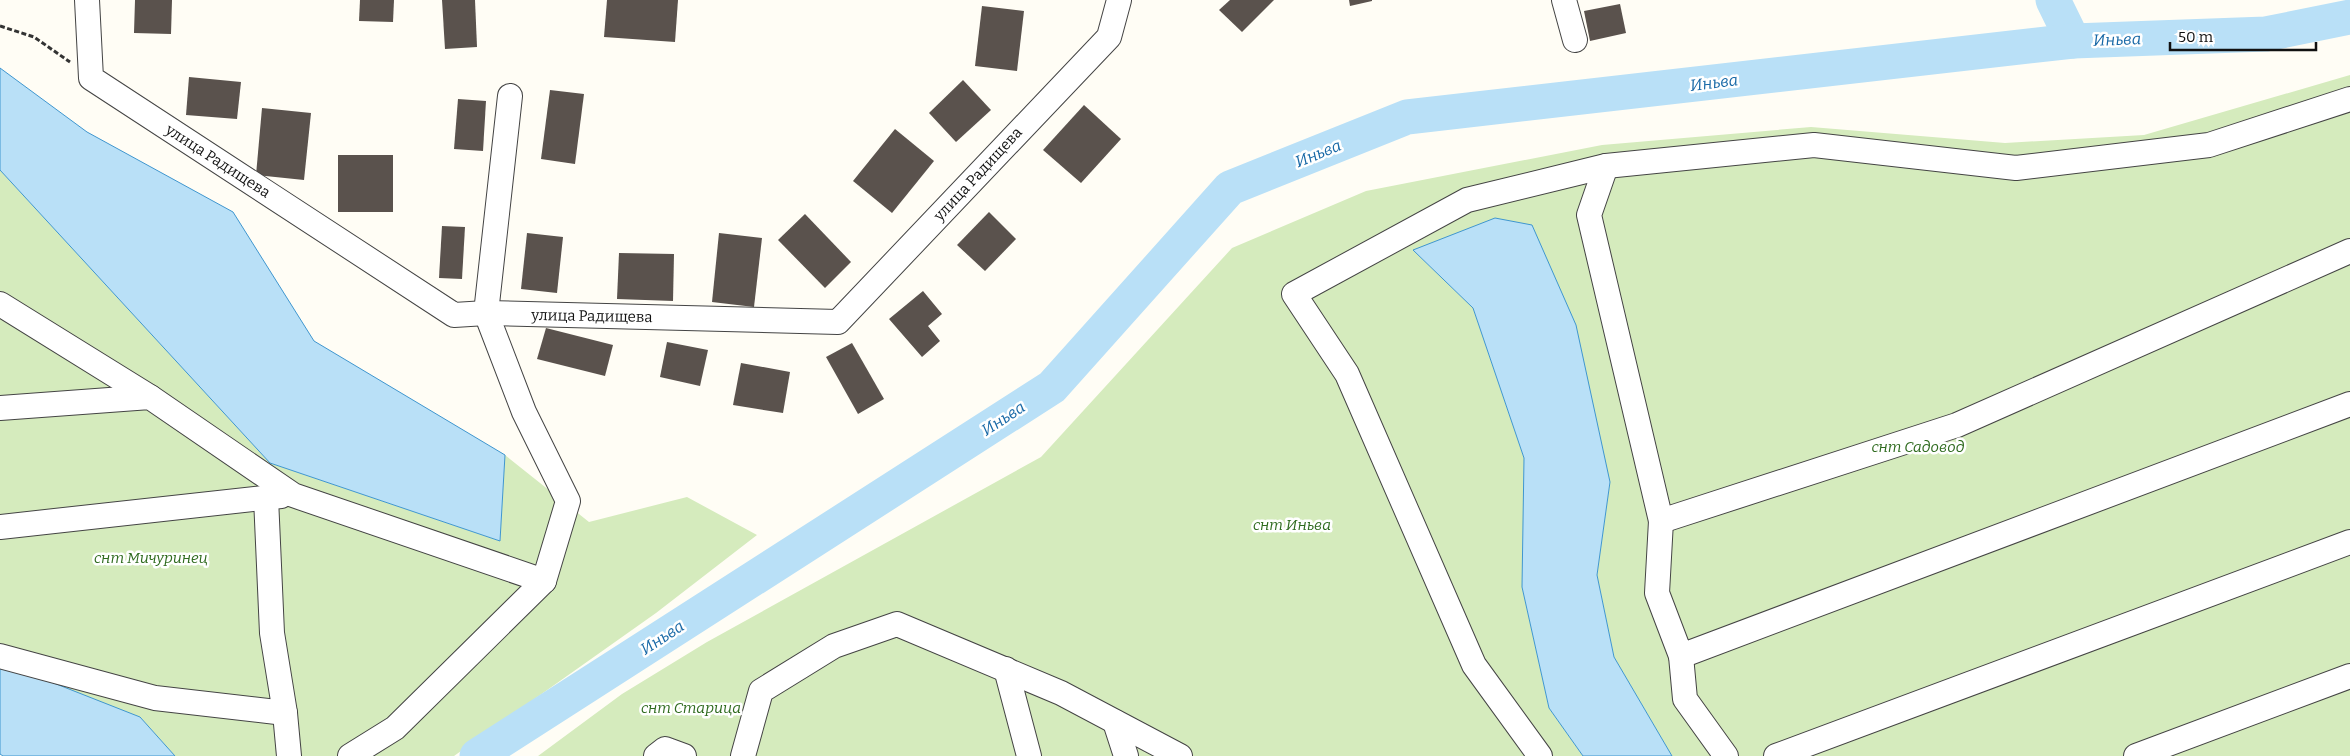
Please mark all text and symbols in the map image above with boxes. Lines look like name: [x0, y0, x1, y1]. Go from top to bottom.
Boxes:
scale bar: [2170, 20, 2316, 52]
text: 50 m: [2178, 28, 2214, 46]
water label: Иньва: [2093, 29, 2141, 50]
water label: Иньва: [1689, 70, 1739, 95]
street label: улица Радищева: [161, 120, 274, 202]
street label: улица Радищева: [929, 124, 1026, 225]
water label: Иньва: [1292, 136, 1344, 171]
street label: улица Радищева: [530, 306, 653, 326]
water label: Иньва: [978, 397, 1029, 439]
park label: снт Садовод: [1871, 438, 1965, 456]
park label: снт Иньва: [1253, 516, 1331, 534]
park label: снт Мичуринец: [94, 549, 208, 567]
water label: Иньва: [637, 616, 688, 658]
park label: снт Старица: [641, 699, 741, 717]

